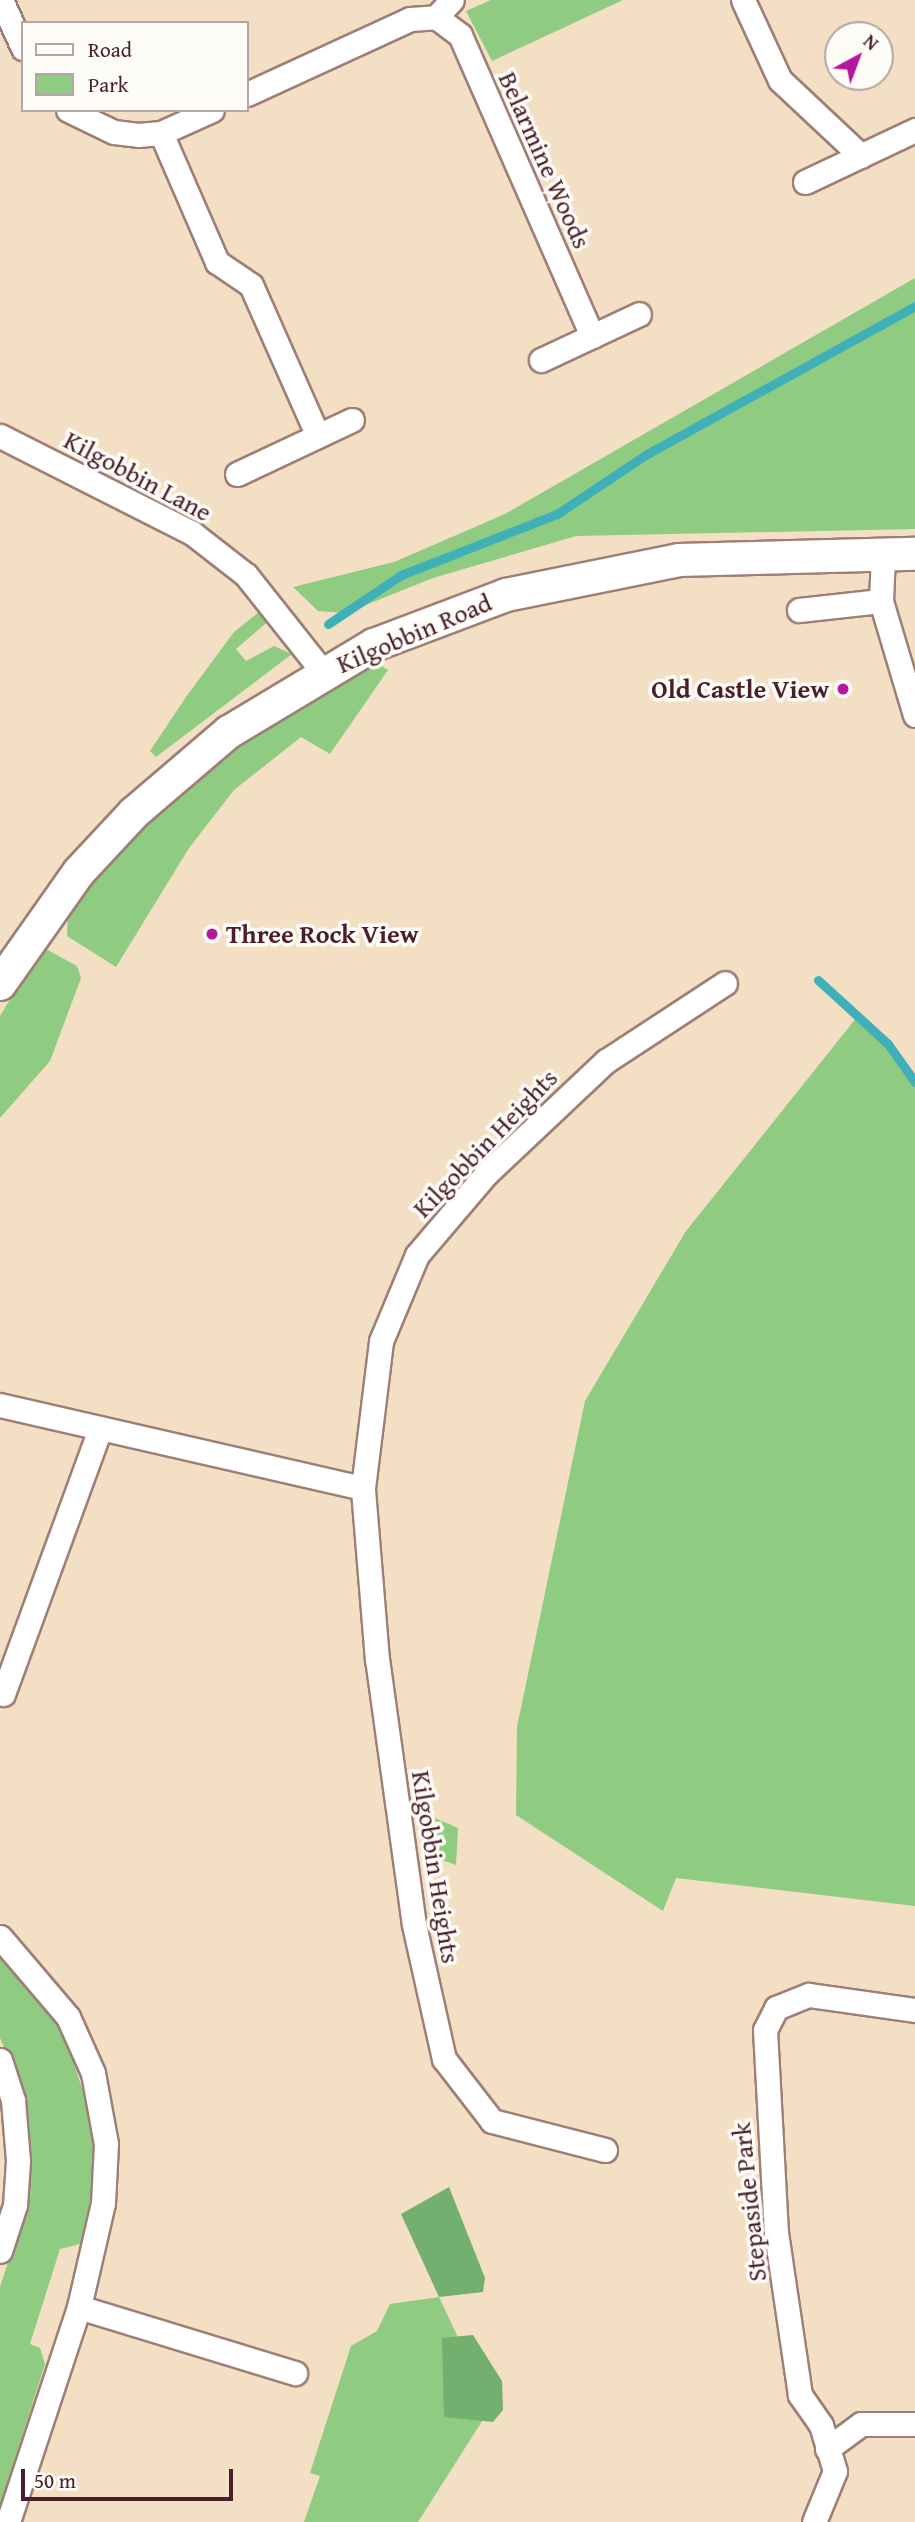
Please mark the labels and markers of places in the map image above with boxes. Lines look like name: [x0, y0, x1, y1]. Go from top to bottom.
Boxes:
place label: Old Castle View: [651, 673, 829, 705]
marker: Old Castle View: [835, 681, 851, 697]
place label: Three Rock View: [226, 918, 419, 950]
marker: Three Rock View: [204, 926, 220, 942]

